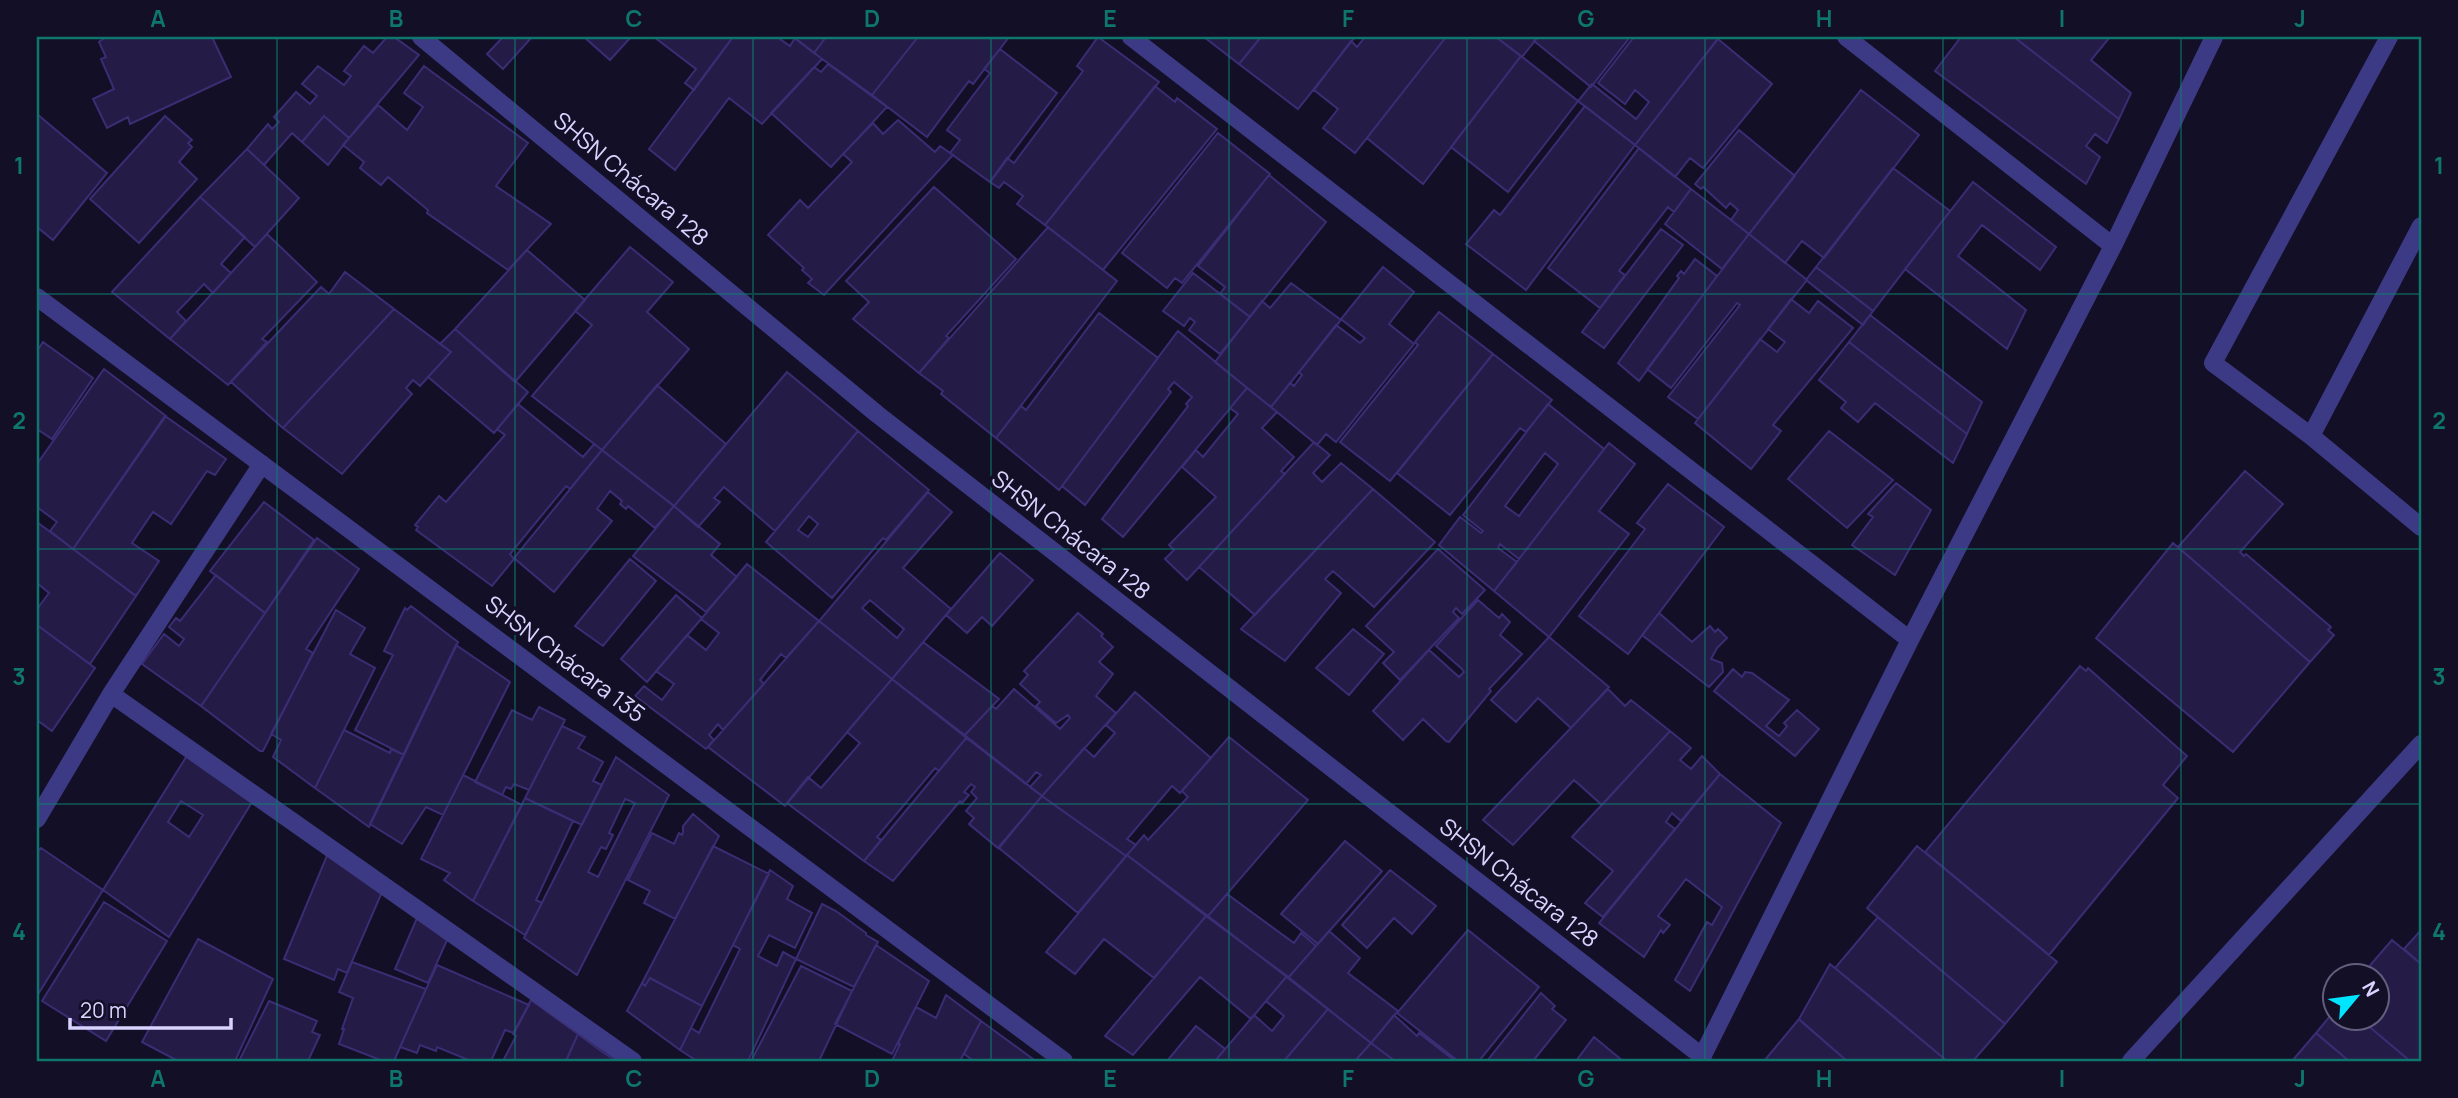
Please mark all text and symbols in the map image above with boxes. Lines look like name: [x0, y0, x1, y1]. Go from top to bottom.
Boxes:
text: A: [150, 2, 166, 34]
text: B: [389, 2, 403, 34]
text: C: [626, 2, 643, 34]
text: D: [864, 2, 880, 34]
text: E: [1103, 2, 1117, 34]
text: F: [1342, 2, 1354, 34]
text: G: [1578, 2, 1595, 34]
text: H: [1816, 2, 1832, 34]
text: I: [2059, 2, 2065, 34]
text: J: [2294, 2, 2306, 34]
street label: SHSN Chácara 128: [547, 104, 716, 253]
text: 1: [14, 149, 24, 181]
text: 1: [2434, 149, 2444, 181]
text: 2: [12, 404, 26, 436]
text: 2: [2432, 404, 2446, 436]
street label: SHSN Chácara 128: [986, 462, 1158, 606]
street label: SHSN Chácara 135: [479, 587, 652, 729]
text: 3: [12, 660, 26, 692]
text: 3: [2432, 660, 2446, 692]
street label: SHSN Chácara 128: [1434, 810, 1606, 954]
text: 4: [12, 915, 26, 947]
text: 4: [2432, 915, 2446, 947]
north arrow: [2322, 962, 2392, 1032]
text: N: [2356, 976, 2386, 1001]
scale bar: [70, 986, 231, 1030]
text: 20 m: [80, 996, 127, 1024]
text: A: [150, 1062, 166, 1094]
text: B: [389, 1062, 403, 1094]
text: C: [626, 1062, 643, 1094]
text: D: [864, 1062, 880, 1094]
text: E: [1103, 1062, 1117, 1094]
text: F: [1342, 1062, 1354, 1094]
text: G: [1578, 1062, 1595, 1094]
text: H: [1816, 1062, 1832, 1094]
text: I: [2059, 1062, 2065, 1094]
text: J: [2294, 1062, 2306, 1094]

